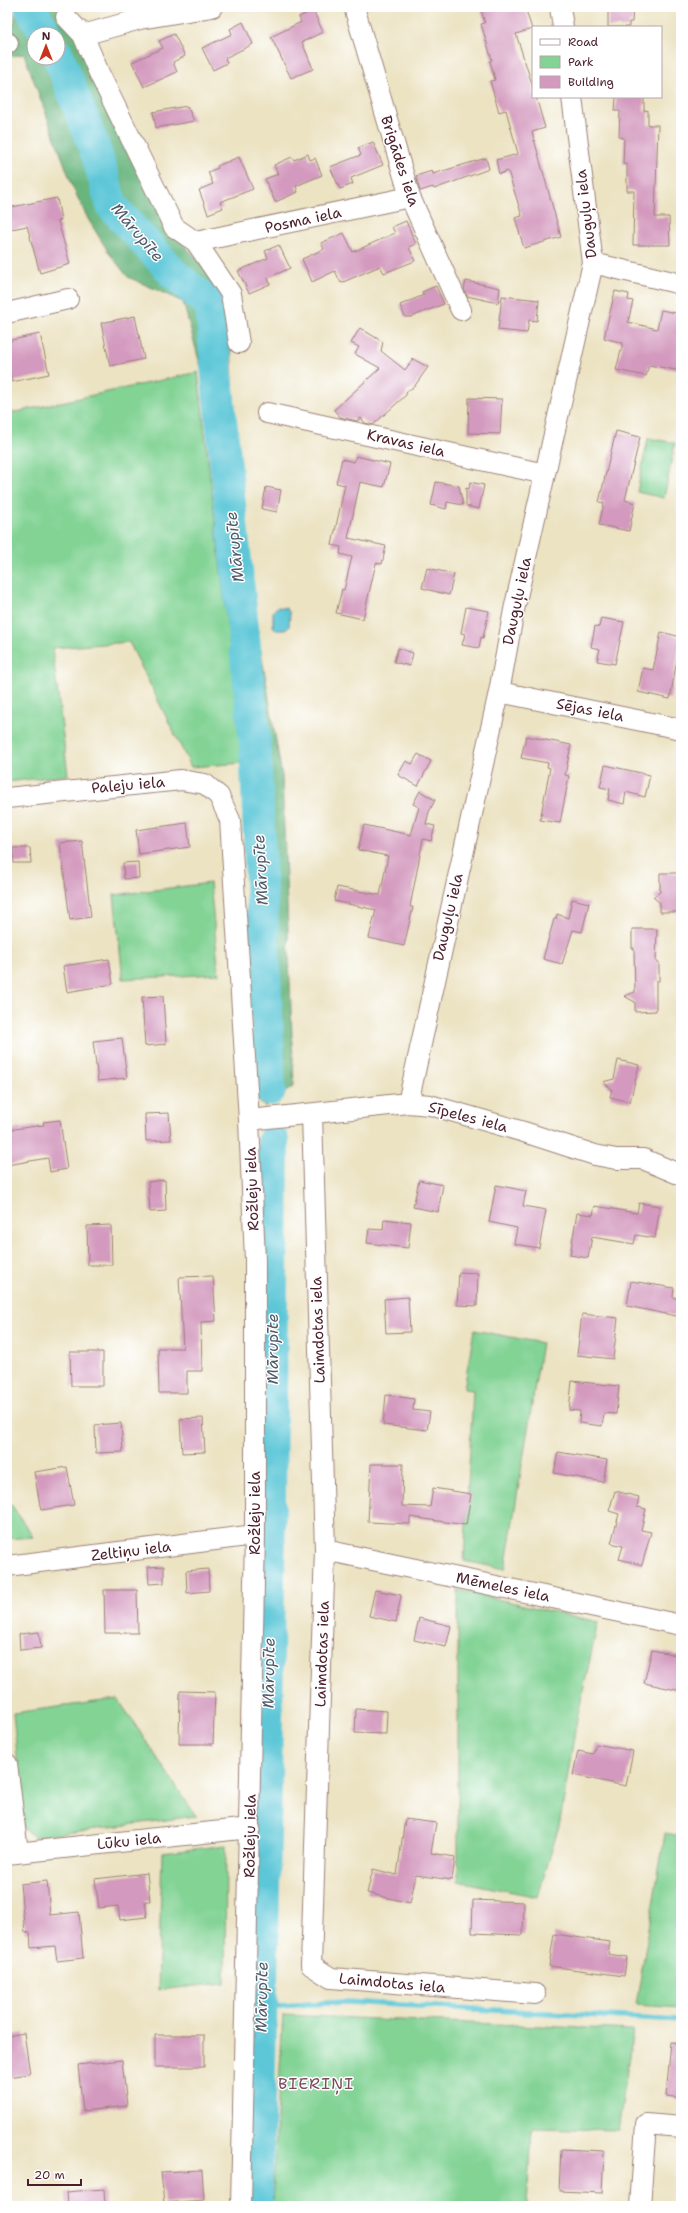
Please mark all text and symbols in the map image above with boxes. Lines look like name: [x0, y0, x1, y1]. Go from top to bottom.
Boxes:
north arrow: [26, 26, 66, 66]
legend: [532, 26, 662, 98]
text: N: [42, 29, 51, 44]
text: Road: [568, 34, 599, 50]
text: Park: [568, 54, 594, 70]
text: Building: [568, 74, 614, 90]
street label: Brigādes iela: [376, 113, 424, 209]
street label: Dauguļu iela: [571, 168, 602, 260]
water label: Mārupīte: [107, 198, 168, 266]
street label: Posma iela: [263, 202, 344, 238]
street label: Kravas iela: [365, 424, 448, 462]
water label: Mārupīte: [220, 511, 249, 583]
street label: Dauguļu iela: [498, 555, 537, 647]
street label: Sējas iela: [554, 694, 626, 726]
street label: Paleju iela: [90, 772, 166, 798]
water label: Mārupīte: [248, 834, 273, 906]
street label: Dauguļu iela: [428, 871, 469, 963]
street label: Sīpeles iela: [426, 1097, 510, 1137]
street label: Rožleju iela: [241, 1146, 263, 1231]
street label: Laimdotas iela: [306, 1276, 330, 1384]
water label: Mārupīte: [262, 1314, 283, 1384]
street label: Rožleju iela: [245, 1470, 265, 1555]
street label: Zeltiņu iela: [90, 1536, 173, 1567]
street label: Mēmeles iela: [454, 1567, 552, 1607]
street label: Laimdotas iela: [310, 1600, 334, 1708]
water label: Mārupīte: [257, 1637, 280, 1709]
street label: Rožleju iela: [239, 1793, 261, 1878]
street label: Lūku iela: [96, 1828, 163, 1854]
water label: Mārupīte: [250, 1961, 273, 2033]
street label: Laimdotas iela: [338, 1968, 447, 1998]
district label: BIERIŅI: [278, 2073, 354, 2095]
scale bar: [28, 2161, 81, 2187]
text: 20 m: [34, 2167, 65, 2183]

